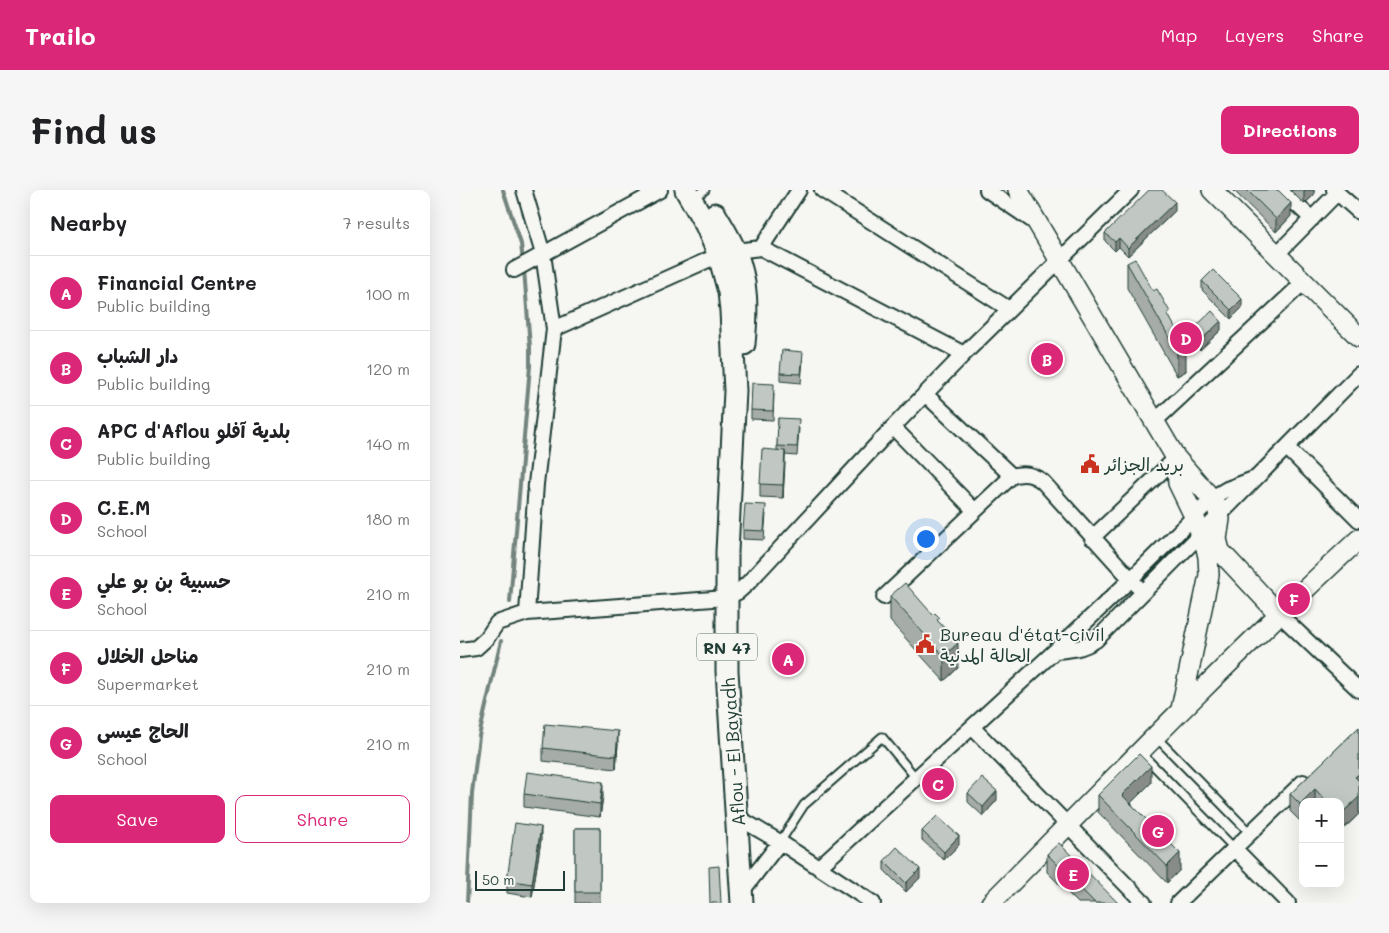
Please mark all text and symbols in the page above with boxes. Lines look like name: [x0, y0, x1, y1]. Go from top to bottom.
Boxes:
text: Trailo: [25, 20, 96, 51]
text: Map: [1161, 23, 1197, 47]
text: Layers: [1225, 23, 1284, 47]
text: Share: [1312, 23, 1364, 47]
button: Directions: [1221, 106, 1359, 154]
text: Find us: [30, 107, 157, 153]
text: Nearby: [50, 209, 127, 236]
text: 7 results: [343, 212, 410, 233]
text: Financial Centre: [97, 270, 257, 295]
text: A: [60, 283, 72, 304]
text: 100 m: [365, 283, 410, 304]
text: Public building: [97, 295, 210, 316]
pin: D: [1170, 319, 1202, 357]
pin: B: [1031, 340, 1063, 378]
text: دار الشباب: [97, 343, 178, 368]
text: B: [61, 358, 71, 379]
text: 120 m: [366, 358, 410, 379]
text: Public building: [97, 373, 210, 394]
text: APC d'Aflou بلدية آفلو: [97, 418, 290, 443]
text: C: [60, 433, 72, 454]
text: 140 m: [366, 433, 410, 454]
text: Public building: [97, 448, 210, 469]
place label: بريد الجزائر: [1103, 452, 1184, 476]
public building icon: بريد الجزائر: [1079, 453, 1101, 475]
text: C.E.M: [97, 495, 150, 520]
text: D: [60, 508, 72, 529]
text: 180 m: [365, 508, 410, 529]
text: School: [97, 520, 147, 541]
your location: [913, 526, 939, 552]
text: حسبية بن بو علي: [97, 568, 231, 593]
pin: F: [1278, 580, 1310, 618]
text: E: [61, 583, 71, 604]
text: 210 m: [366, 583, 410, 604]
text: School: [97, 598, 147, 619]
place label: Bureau d'état-civil الحالة المدنية: [940, 622, 1105, 667]
public building icon: Bureau d'état-civil الحالة المدنية: [914, 633, 936, 655]
road number: RN 47: [697, 634, 757, 661]
pin: A: [772, 640, 804, 678]
text: مناحل الخلال: [97, 643, 199, 668]
text: F: [61, 658, 71, 679]
text: 210 m: [366, 658, 410, 679]
text: Supermarket: [97, 673, 199, 694]
street label: Aflou - El Bayadh: [716, 677, 750, 827]
text: الحاج عيسى: [97, 718, 189, 743]
text: G: [60, 733, 72, 754]
text: 210 m: [366, 733, 410, 754]
text: School: [97, 748, 147, 769]
pin: C: [922, 765, 954, 803]
button: Save: [50, 795, 225, 843]
button: Share: [235, 795, 410, 843]
map controls: [1299, 798, 1344, 888]
button: +: [1299, 798, 1344, 843]
pin: G: [1142, 812, 1174, 850]
button: −: [1299, 843, 1344, 888]
pin: E: [1057, 855, 1089, 893]
scale bar: [475, 868, 565, 891]
text: 50 m: [482, 870, 514, 889]

